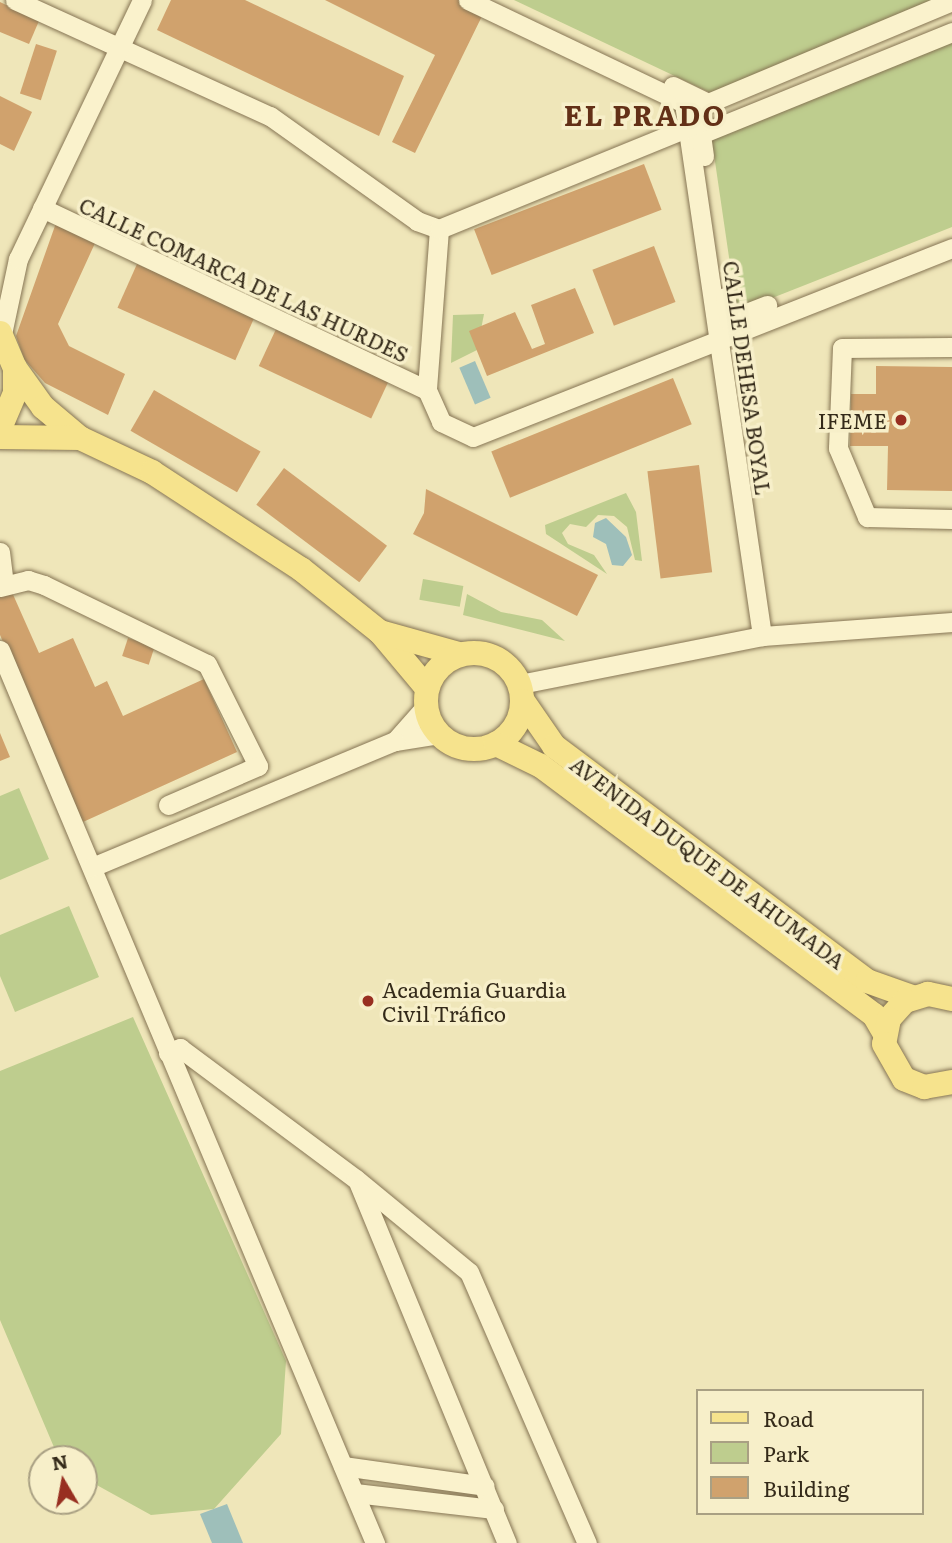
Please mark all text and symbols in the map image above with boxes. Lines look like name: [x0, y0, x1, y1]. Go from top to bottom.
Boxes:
district label: EL PRADO: [565, 97, 725, 131]
street label: CALLE COMARCA DE LAS HURDES: [76, 192, 412, 366]
street label: CALLE DEHESA BOYAL: [719, 259, 777, 497]
place label: IFEME: [818, 407, 887, 433]
marker: IFEME: [893, 412, 909, 428]
street label: AVENIDA DUQUE DE AHUMADA: [566, 751, 850, 973]
place label: Academia Guardia Civil Tráfico: [382, 976, 566, 1026]
marker: Academia Guardia Civil Tráfico: [360, 993, 376, 1009]
legend: [696, 1389, 924, 1515]
text: Road: [763, 1402, 814, 1433]
text: Park: [763, 1437, 809, 1468]
north arrow: [28, 1445, 98, 1515]
text: N: [49, 1446, 70, 1476]
text: Building: [763, 1472, 849, 1503]

